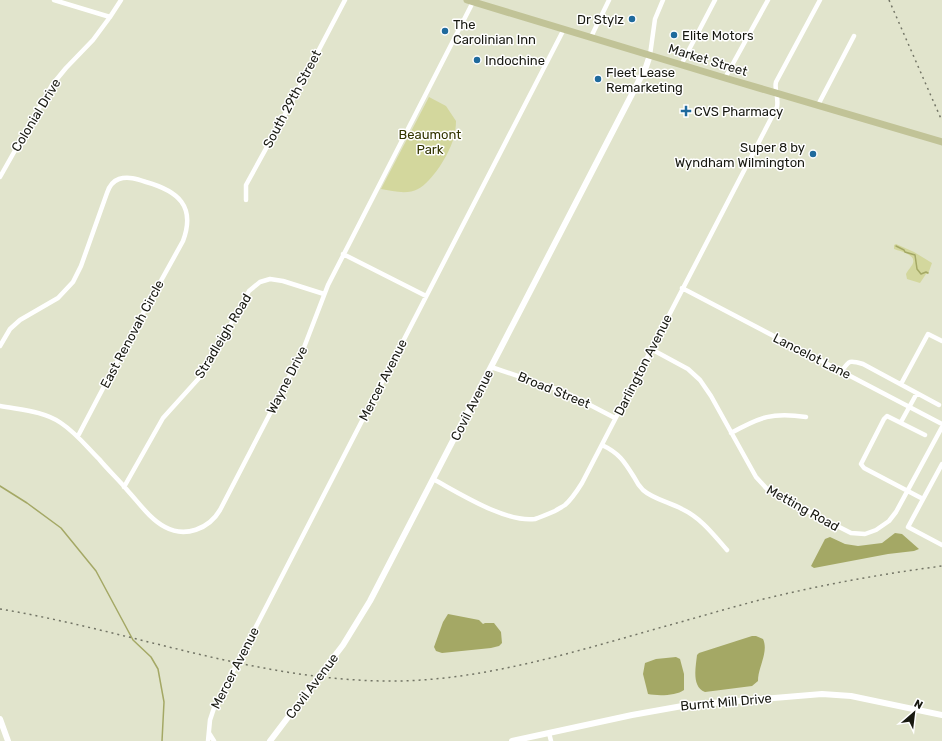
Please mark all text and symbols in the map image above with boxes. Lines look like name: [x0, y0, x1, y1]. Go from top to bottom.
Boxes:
place label: Dr Stylz: [577, 12, 624, 27]
marker: Dr Stylz: [627, 14, 637, 24]
place label: The Carolinian Inn: [453, 17, 536, 47]
marker: The Carolinian Inn: [440, 26, 450, 36]
place label: Elite Motors: [682, 28, 754, 43]
marker: Elite Motors: [669, 30, 679, 40]
street label: Market Street: [667, 41, 749, 79]
street label: South 29th Street: [260, 48, 324, 150]
place label: Indochine: [485, 53, 545, 68]
marker: Indochine: [472, 55, 482, 65]
place label: Fleet Lease Remarketing: [606, 65, 683, 96]
marker: Fleet Lease Remarketing: [593, 74, 603, 84]
street label: Colonial Drive: [8, 76, 64, 154]
place label: CVS Pharmacy: [694, 104, 783, 119]
marker: CVS Pharmacy: [681, 106, 691, 116]
park label: Beaumont Park: [399, 127, 461, 157]
place label: Super 8 by Wyndham Wilmington: [675, 140, 805, 171]
marker: Super 8 by Wyndham Wilmington: [808, 149, 818, 159]
street label: East Renovah Circle: [97, 277, 167, 391]
street label: Stradleigh Road: [192, 291, 255, 382]
street label: Darlington Avenue: [611, 312, 676, 419]
street label: Lancelot Lane: [771, 330, 853, 382]
street label: Mercer Avenue: [356, 337, 410, 423]
street label: Wayne Drive: [264, 344, 310, 416]
street label: Covil Avenue: [448, 367, 496, 443]
street label: Broad Street: [516, 369, 592, 411]
street label: Metting Road: [764, 482, 842, 535]
street label: Mercer Avenue: [208, 625, 262, 711]
street label: Covil Avenue: [283, 650, 341, 722]
street label: Burnt Mill Drive: [680, 691, 772, 713]
north arrow: [894, 693, 934, 733]
text: N: [912, 697, 925, 712]

